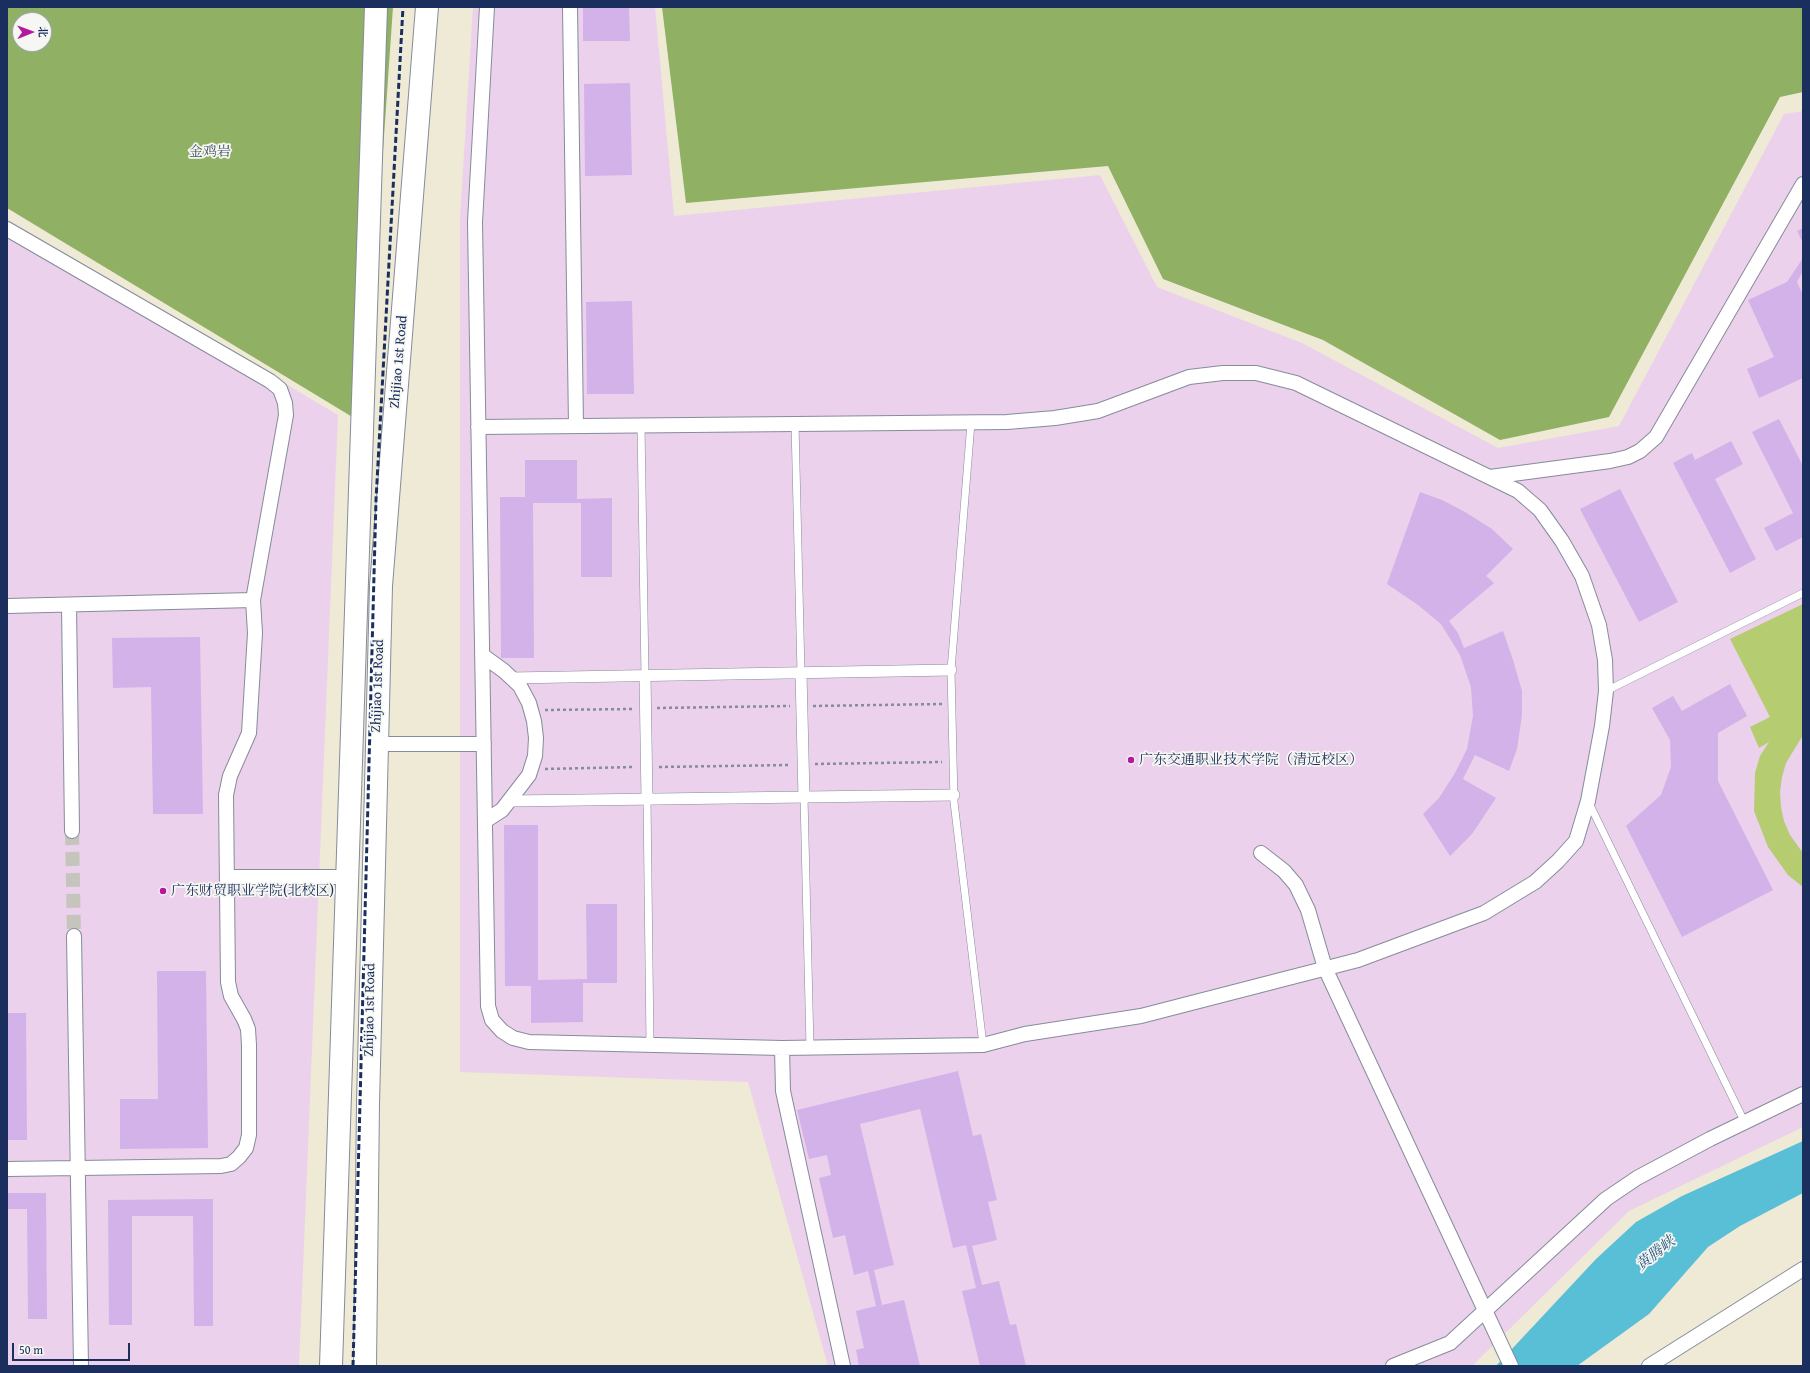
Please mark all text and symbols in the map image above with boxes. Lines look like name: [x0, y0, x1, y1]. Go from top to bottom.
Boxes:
north arrow: [12, 12, 52, 52]
text: 北: [35, 26, 51, 37]
park label: 金鸡岩: [189, 144, 231, 160]
street label: Zhijiao 1st Road: [387, 315, 411, 409]
street label: Zhijiao 1st Road: [368, 639, 388, 733]
place label: 广东交通职业技术学院（清远校区）: [1139, 752, 1363, 768]
marker: 广东交通职业技术学院（清远校区）: [1126, 755, 1136, 765]
place label: 广东财贸职业学院(北校区): [171, 883, 334, 899]
marker: 广东财贸职业学院(北校区): [158, 886, 168, 896]
street label: Zhijiao 1st Road: [361, 963, 379, 1057]
water label: 黄腾峡: [1633, 1233, 1679, 1275]
scale bar: [14, 1335, 132, 1361]
text: 50 m: [19, 1341, 43, 1358]

